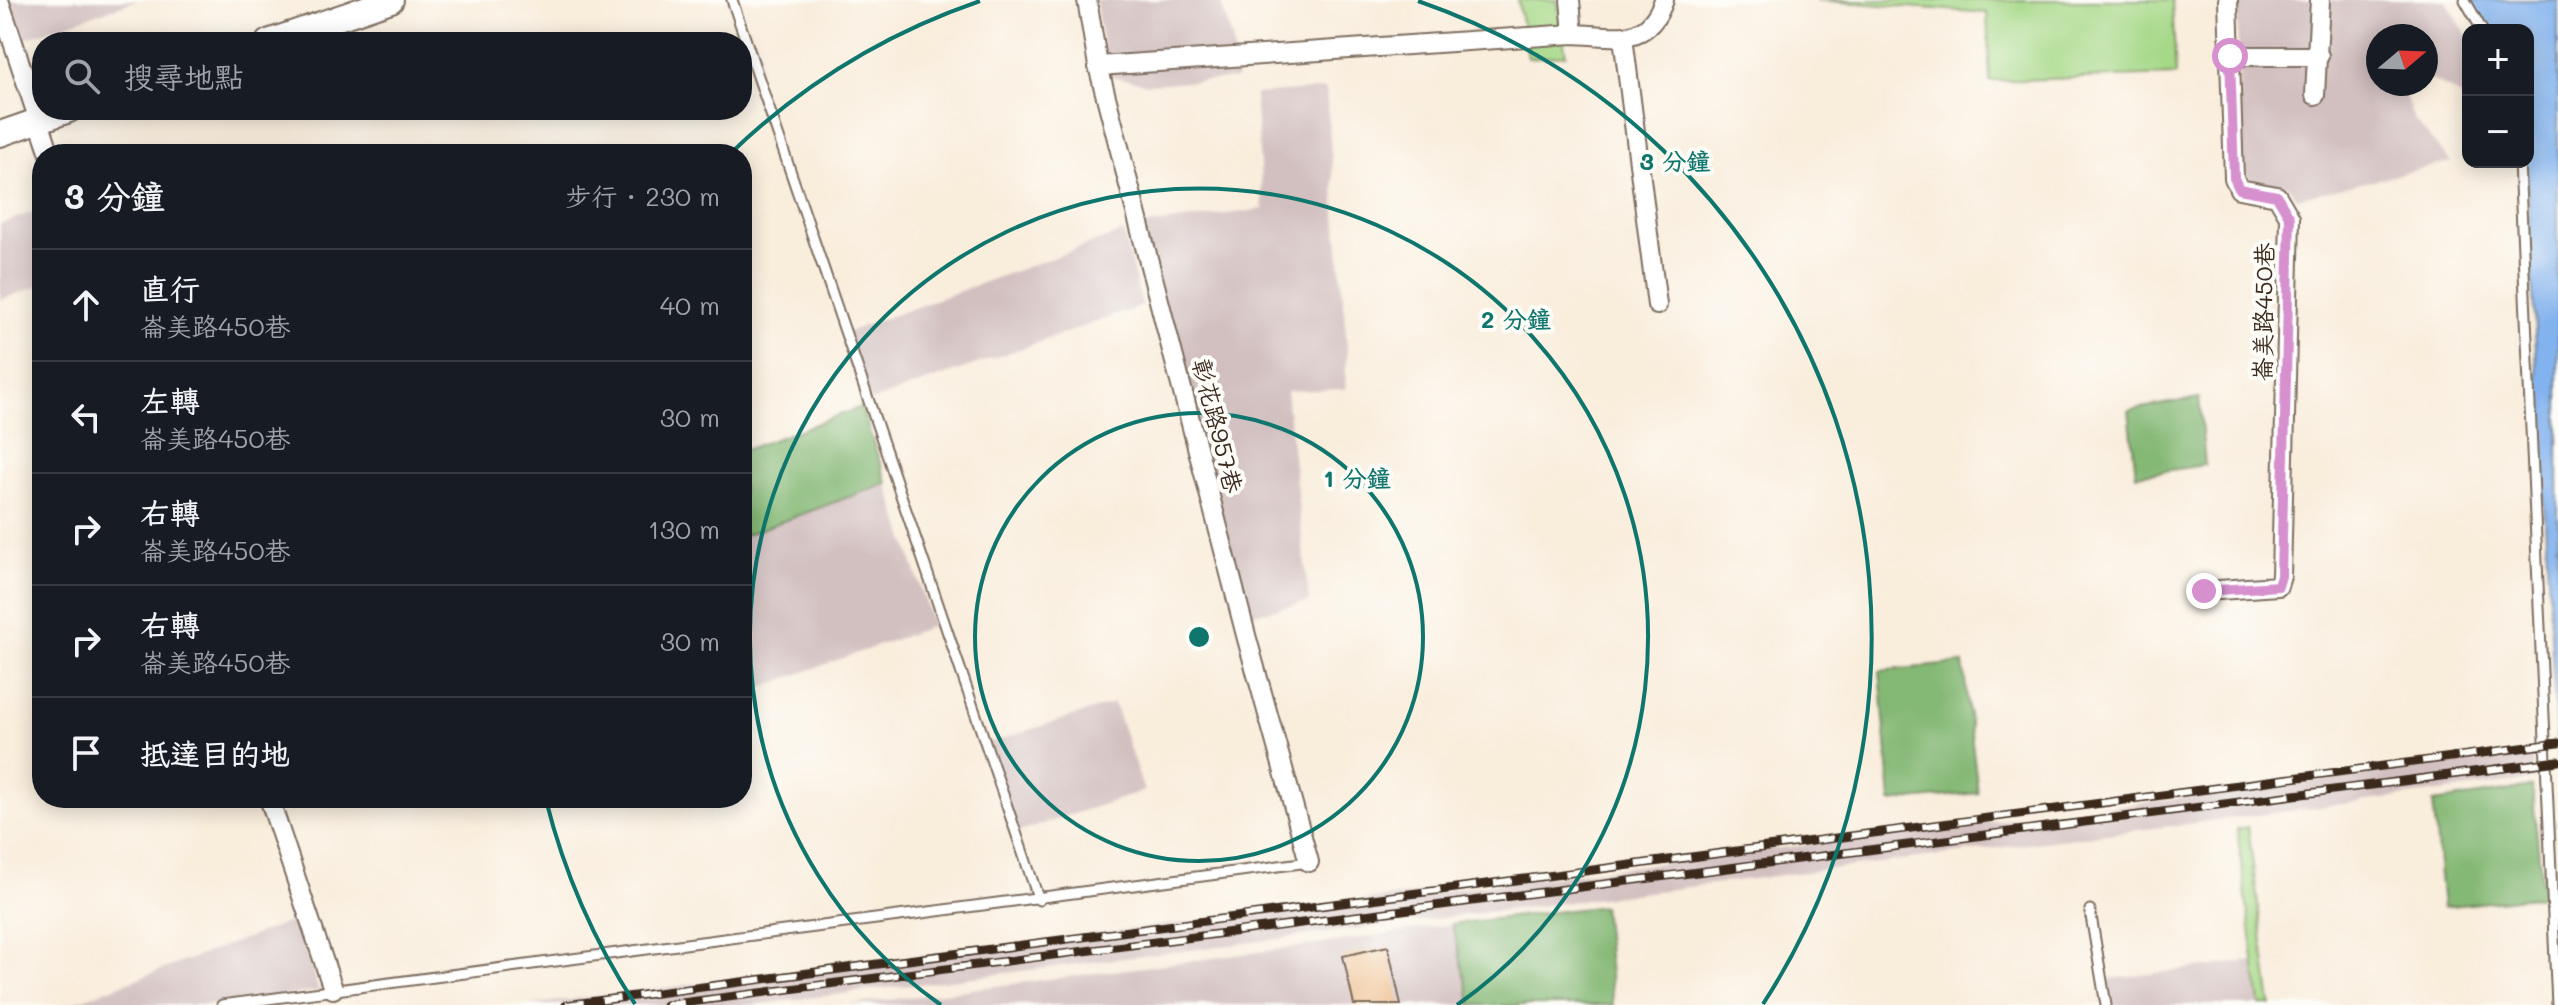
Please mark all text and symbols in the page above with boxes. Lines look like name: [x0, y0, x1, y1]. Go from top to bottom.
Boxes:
north arrow: [2366, 24, 2438, 96]
map controls: [2462, 24, 2534, 168]
button: +: [2462, 24, 2534, 96]
search box: [32, 32, 752, 120]
route start: [2212, 38, 2248, 74]
icon: search: [60, 54, 104, 98]
text: 搜尋地點: [124, 56, 244, 96]
button: −: [2462, 96, 2534, 168]
text: 3 分鐘: [1639, 145, 1711, 176]
text: 3 分鐘: [64, 173, 165, 218]
text: 步行 · 230 m: [565, 179, 720, 213]
street label: 崙美路450巷: [2246, 242, 2279, 382]
text: 直行: [140, 268, 200, 308]
icon: ahead: [64, 283, 108, 327]
text: 40 m: [660, 288, 720, 322]
text: 2 分鐘: [1481, 303, 1551, 334]
text: 崙美路450巷: [140, 309, 290, 343]
street label: 彰花路957巷: [1187, 355, 1250, 496]
text: 左轉: [140, 380, 200, 420]
icon: left: [64, 395, 108, 439]
text: 30 m: [660, 400, 720, 434]
text: 崙美路450巷: [140, 421, 290, 455]
text: 1 分鐘: [1323, 462, 1391, 493]
text: 右轉: [140, 492, 200, 532]
icon: right: [64, 507, 108, 551]
text: 130 m: [648, 512, 720, 546]
text: 崙美路450巷: [140, 533, 290, 567]
route end: [2186, 573, 2222, 609]
text: 右轉: [140, 604, 200, 644]
icon: right: [64, 619, 108, 663]
centre of rings: [1185, 623, 1213, 651]
text: 30 m: [660, 624, 720, 658]
text: 崙美路450巷: [140, 645, 290, 679]
icon: arrive: [64, 731, 108, 775]
text: 抵達目的地: [140, 733, 290, 773]

